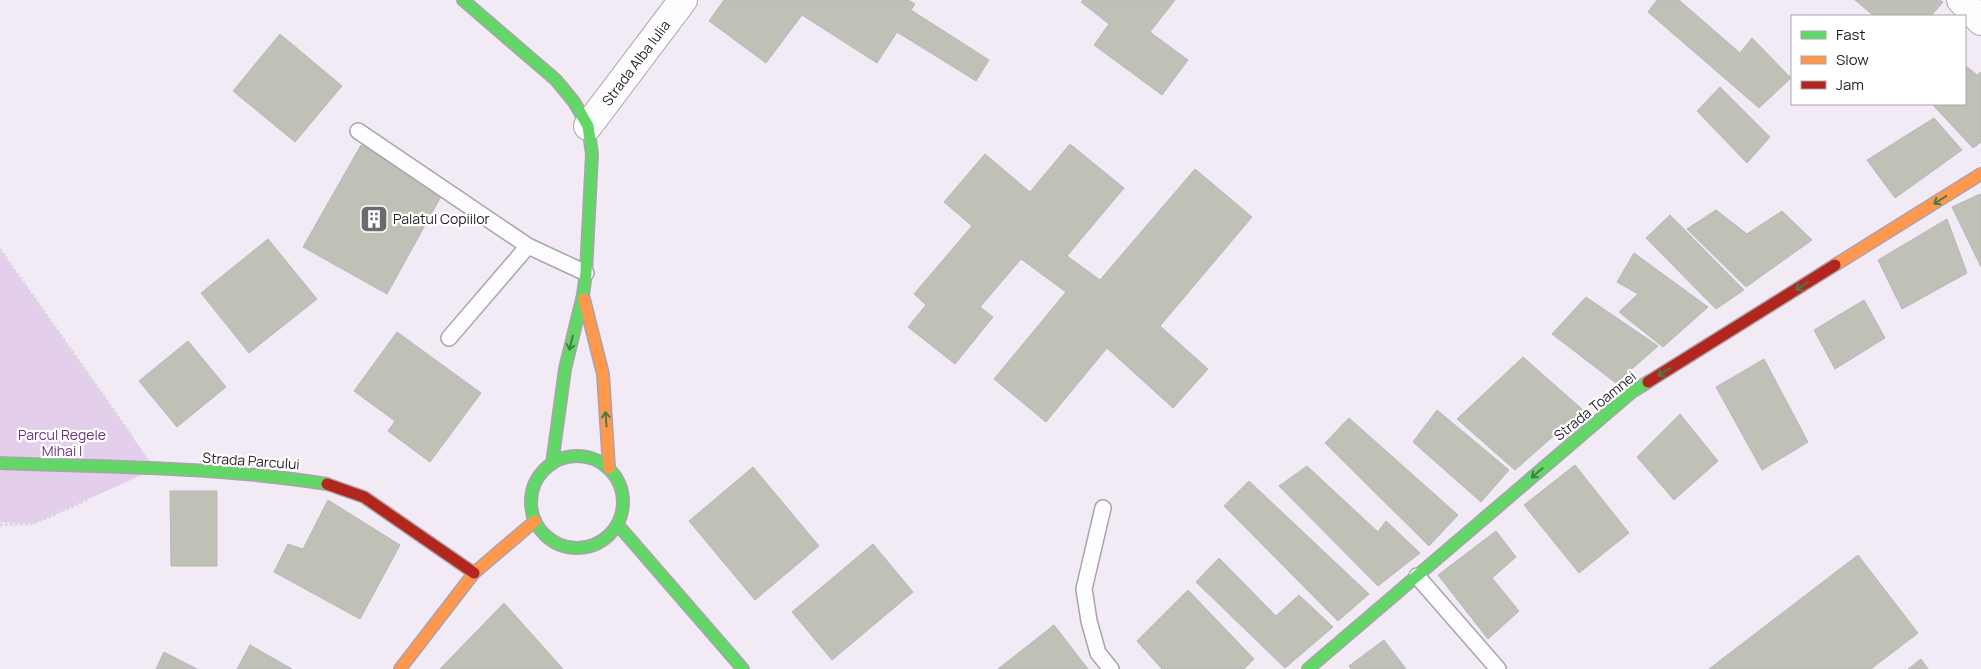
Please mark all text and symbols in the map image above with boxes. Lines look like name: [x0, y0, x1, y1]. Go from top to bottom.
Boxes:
legend: [1791, 15, 1966, 105]
street label: Strada Alba Iulia: [597, 16, 674, 109]
text: Fast: [1836, 24, 1865, 45]
text: Slow: [1836, 49, 1869, 70]
text: Jam: [1836, 74, 1864, 95]
one-way arrow: [1933, 195, 1947, 205]
building icon: Palatul Copiilor: [359, 204, 389, 234]
place label: Palatul Copiilor: [393, 209, 490, 228]
one-way arrow: [1795, 281, 1809, 291]
one-way arrow: [566, 334, 576, 350]
street label: Strada Toamnei: [1550, 367, 1640, 445]
one-way arrow: [1657, 367, 1671, 377]
one-way arrow: [601, 412, 610, 428]
park label: Parcul Regele Mihai I: [18, 425, 106, 460]
street label: Strada Parcului: [202, 448, 300, 473]
one-way arrow: [1531, 467, 1544, 478]

